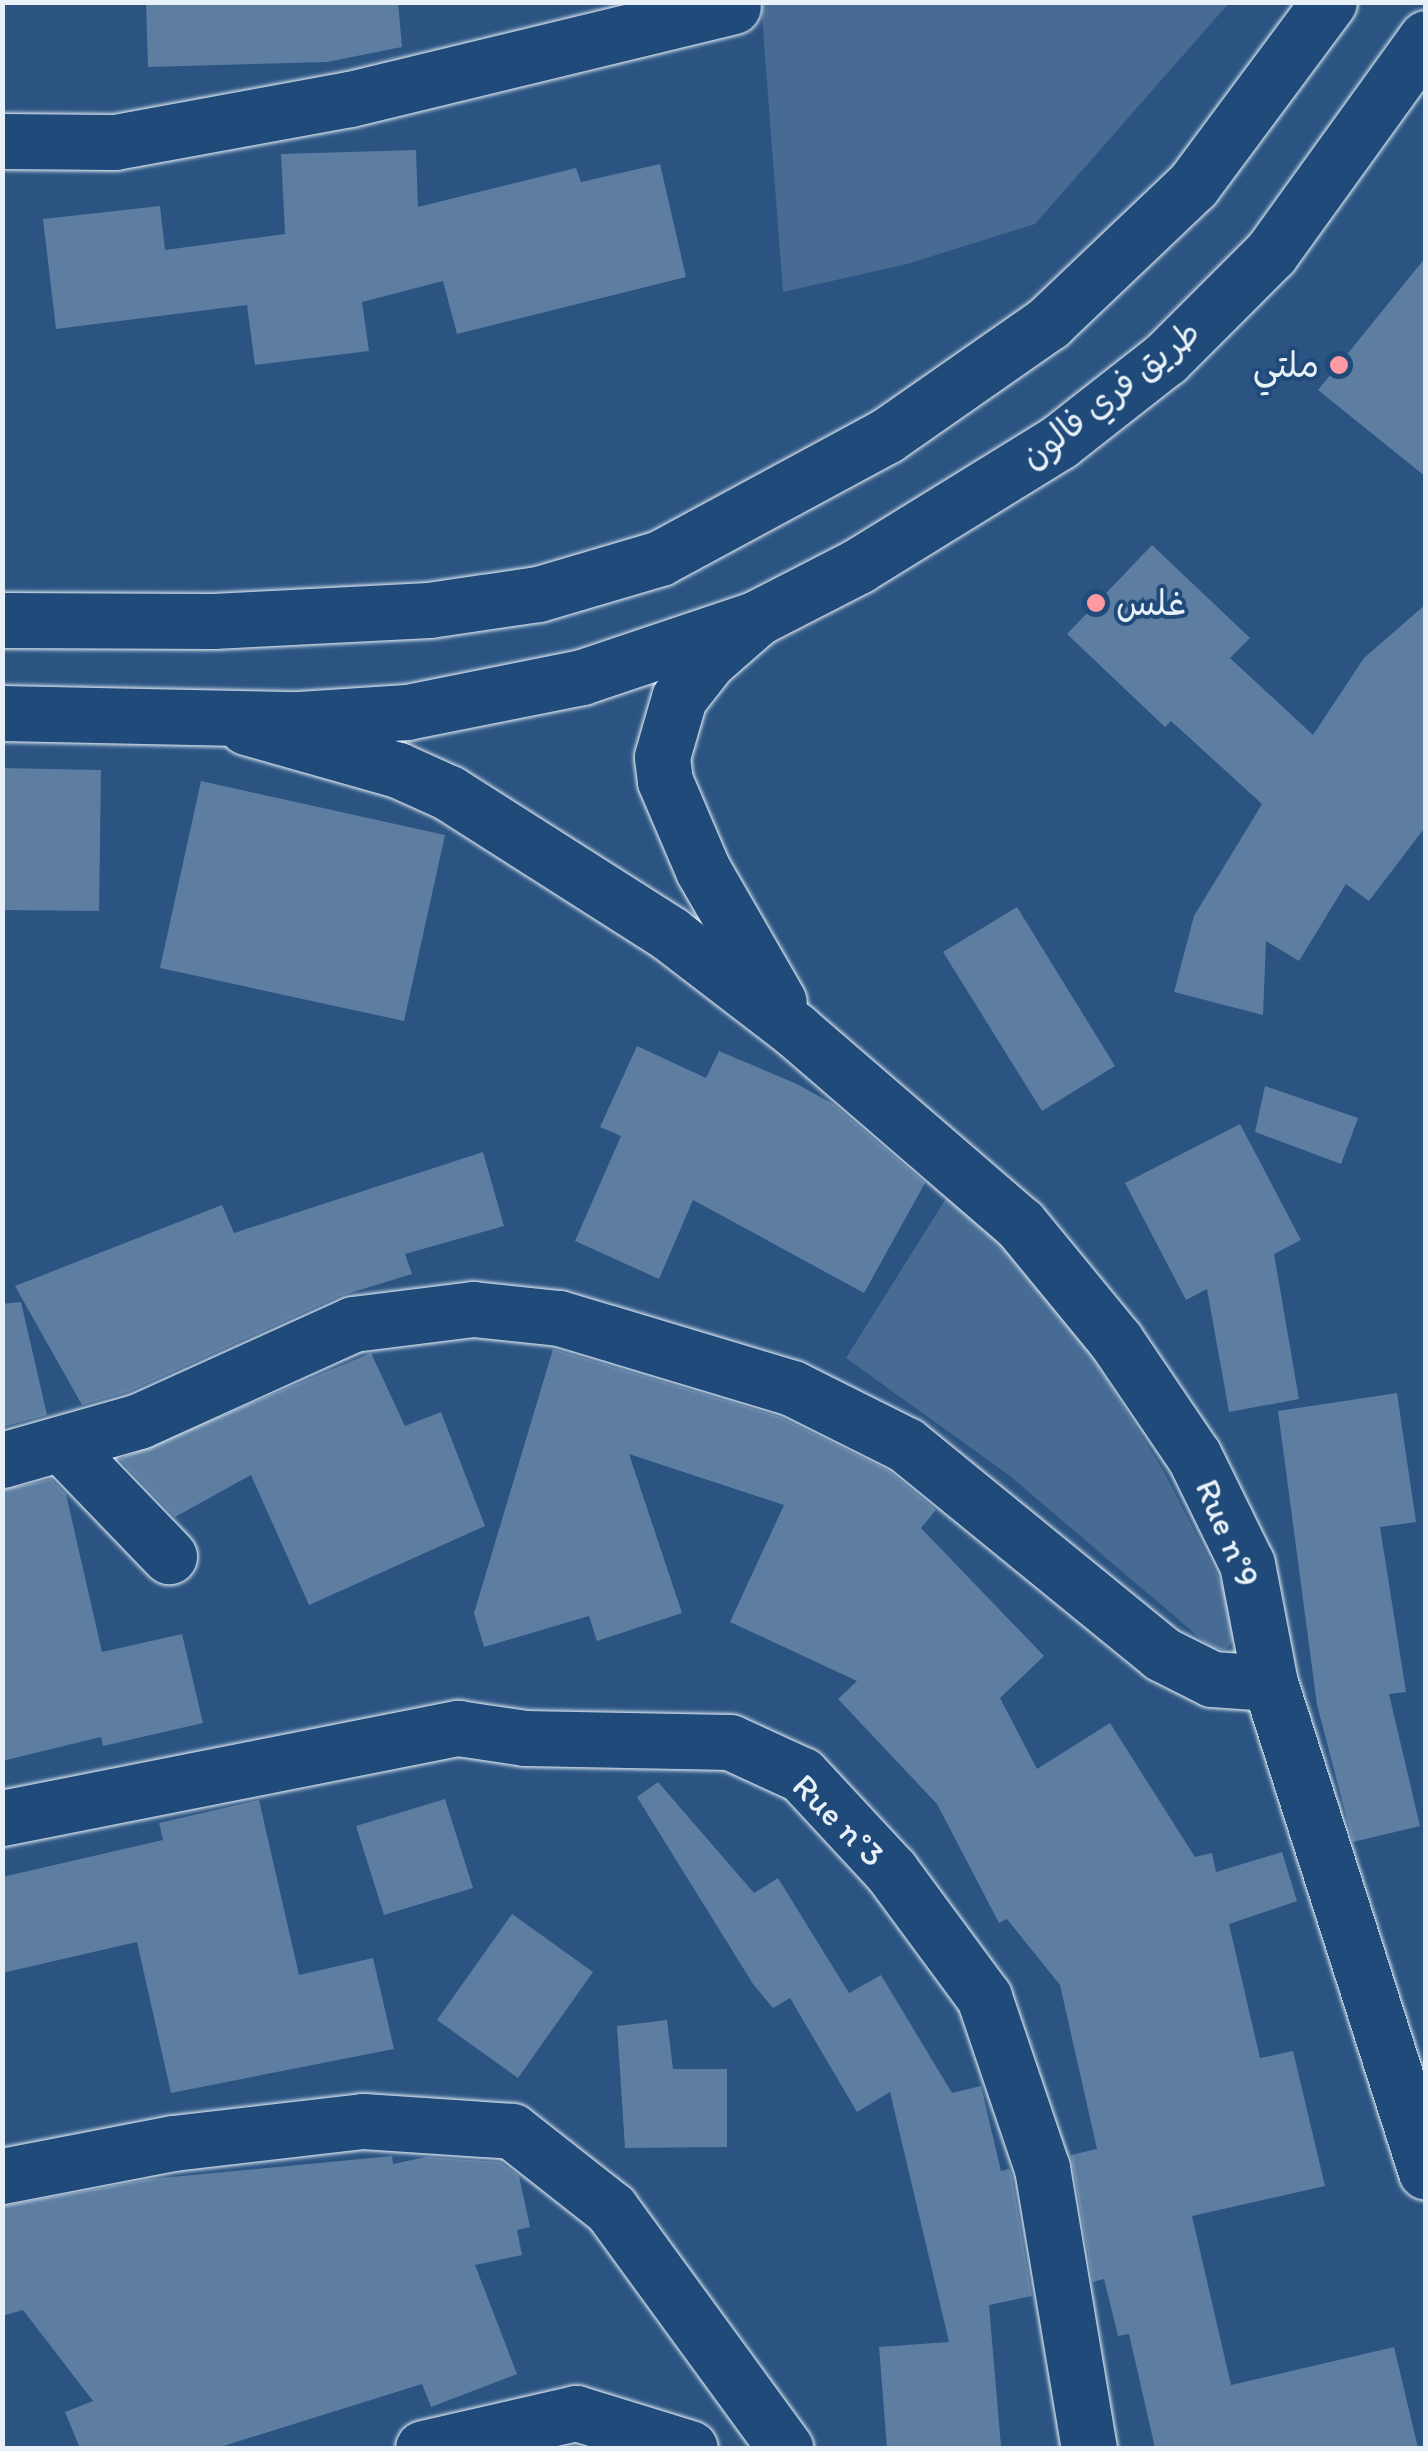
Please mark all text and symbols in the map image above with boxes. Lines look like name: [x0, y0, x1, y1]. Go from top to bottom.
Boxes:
street label: طريق فري فالون: [1012, 311, 1208, 477]
place label: ملتي: [1253, 344, 1319, 386]
marker: ملتي: [1328, 354, 1350, 376]
place label: غلس: [1116, 582, 1186, 624]
marker: غلس: [1085, 592, 1107, 614]
street label: Rue n°9: [1187, 1473, 1269, 1593]
street label: Rue n°3: [784, 1765, 894, 1875]

